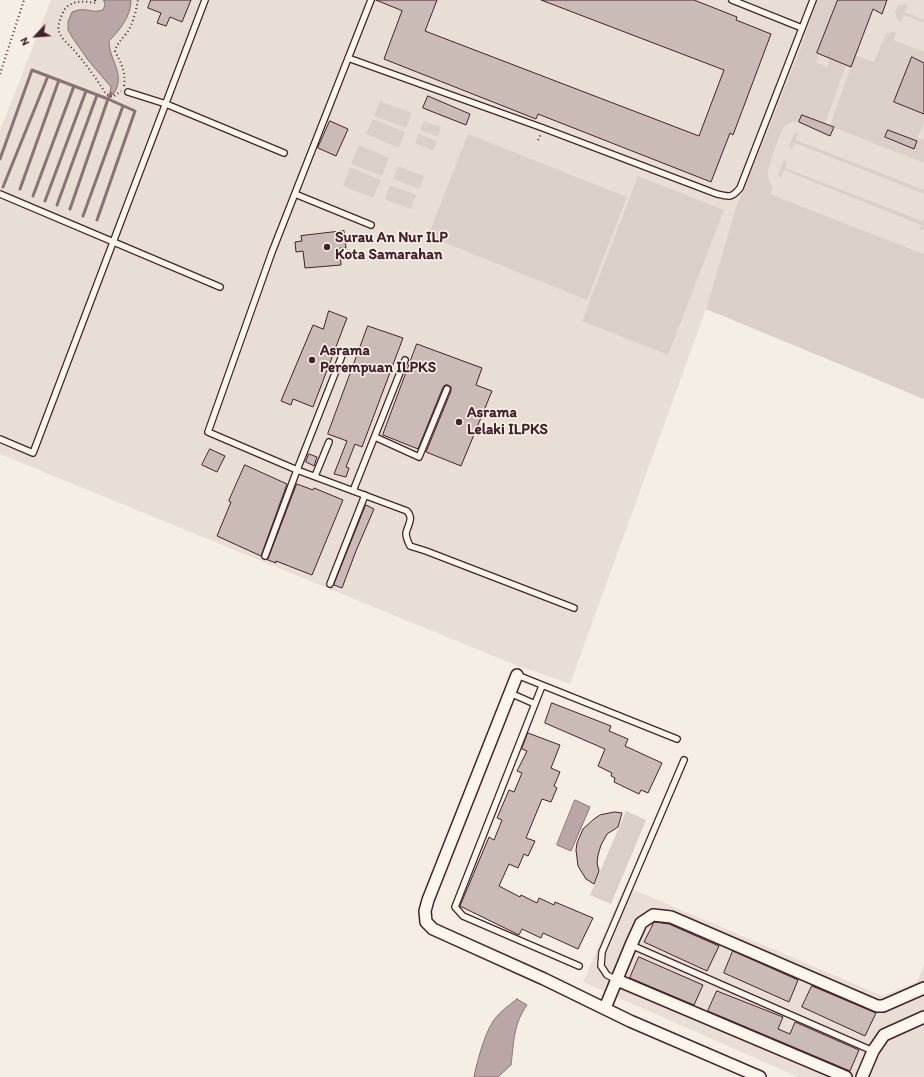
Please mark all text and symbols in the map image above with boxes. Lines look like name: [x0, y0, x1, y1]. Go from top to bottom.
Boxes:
north arrow: [16, 16, 56, 56]
text: N: [17, 35, 32, 48]
place label: Surau An Nur ILP Kota Samarahan: [335, 229, 448, 264]
marker: Surau An Nur ILP Kota Samarahan: [322, 242, 332, 252]
place label: Asrama Perempuan ILPKS: [320, 342, 436, 377]
marker: Asrama Perempuan ILPKS: [307, 355, 317, 365]
place label: Asrama Lelaki ILPKS: [467, 404, 548, 439]
marker: Asrama Lelaki ILPKS: [454, 417, 464, 427]

